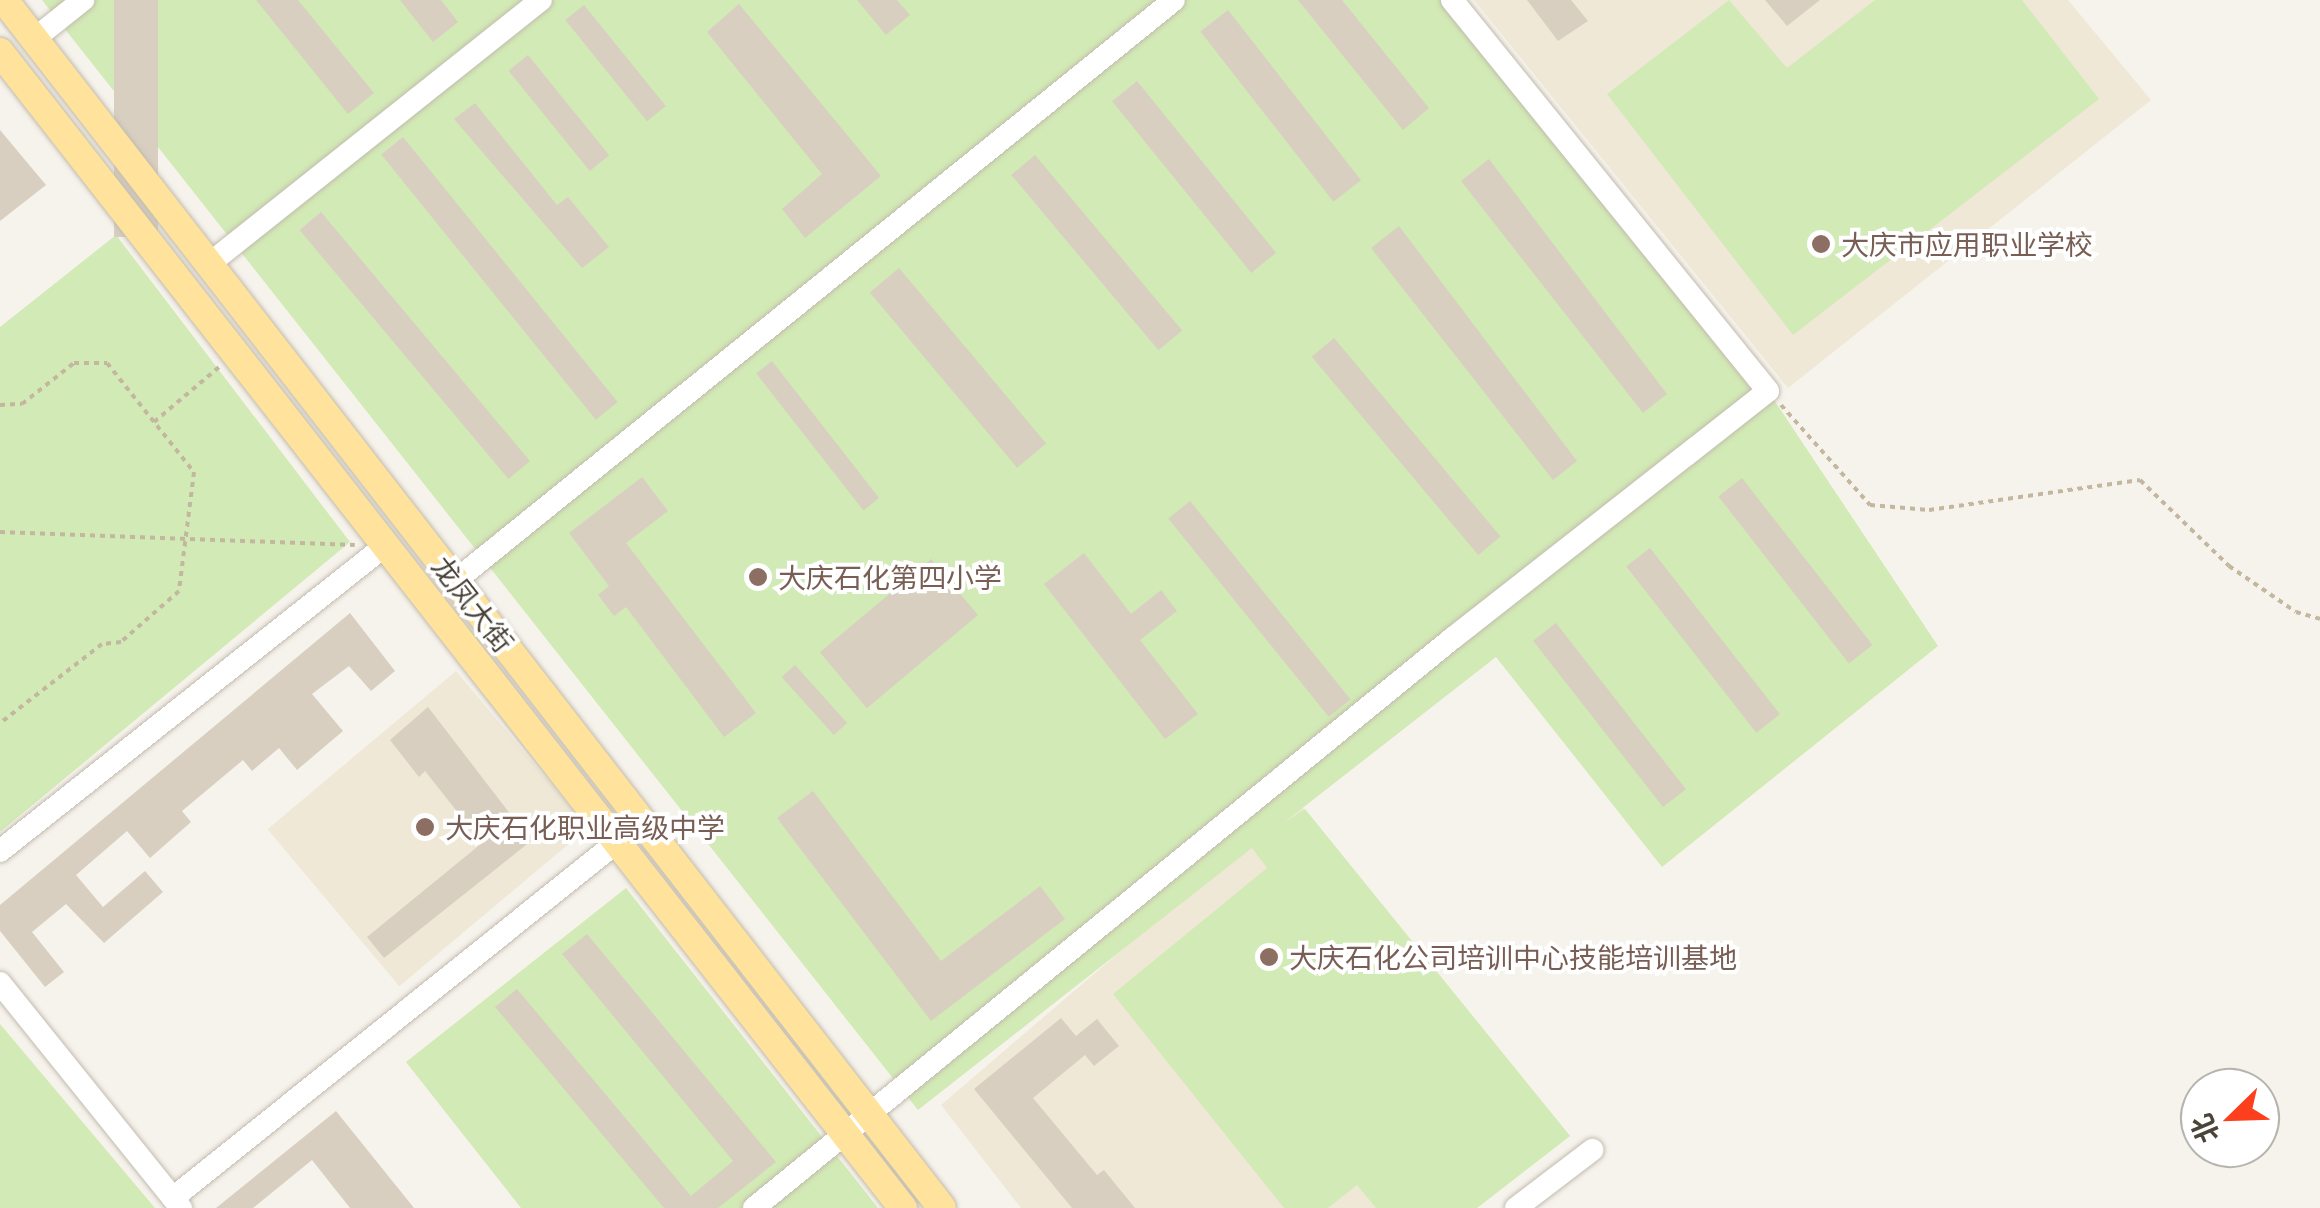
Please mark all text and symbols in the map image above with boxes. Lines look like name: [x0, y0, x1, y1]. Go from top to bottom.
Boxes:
place label: 大庆市应用职业学校: [1841, 227, 2093, 261]
marker: 大庆市应用职业学校: [1810, 233, 1832, 255]
street label: 龙凤大街: [425, 550, 521, 658]
place label: 大庆石化第四小学: [778, 560, 1002, 594]
marker: 大庆石化第四小学: [747, 566, 769, 588]
place label: 大庆石化职业高级中学: [445, 810, 725, 844]
marker: 大庆石化职业高级中学: [414, 816, 436, 838]
place label: 大庆石化公司培训中心技能培训基地: [1289, 940, 1737, 974]
marker: 大庆石化公司培训中心技能培训基地: [1258, 946, 1280, 968]
north arrow: [2180, 1068, 2280, 1168]
text: 北: [2181, 1109, 2227, 1149]

